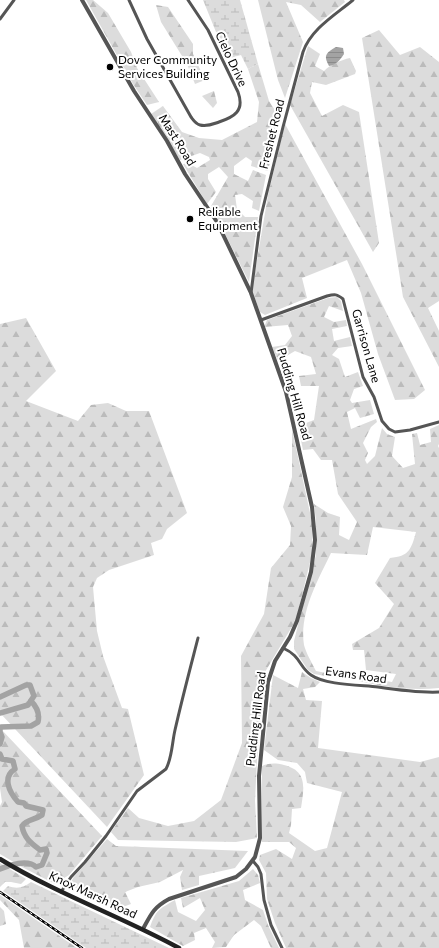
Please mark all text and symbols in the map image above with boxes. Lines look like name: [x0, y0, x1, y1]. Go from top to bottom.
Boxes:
street label: Cielo Drive: [213, 29, 251, 88]
place label: Dover Community Services Building: [118, 52, 217, 80]
marker: Dover Community Services Building: [105, 62, 115, 72]
street label: Freshet Road: [256, 97, 286, 170]
street label: Mast Road: [156, 111, 199, 168]
place label: Reliable Equipment: [198, 204, 258, 232]
marker: Reliable Equipment: [185, 214, 195, 224]
street label: Garrison Lane: [350, 307, 384, 384]
street label: Pudding Hill Road: [275, 346, 315, 442]
street label: Evans Road: [325, 663, 388, 685]
street label: Pudding Hill Road: [242, 671, 268, 767]
street label: Knox Marsh Road: [47, 868, 140, 921]

